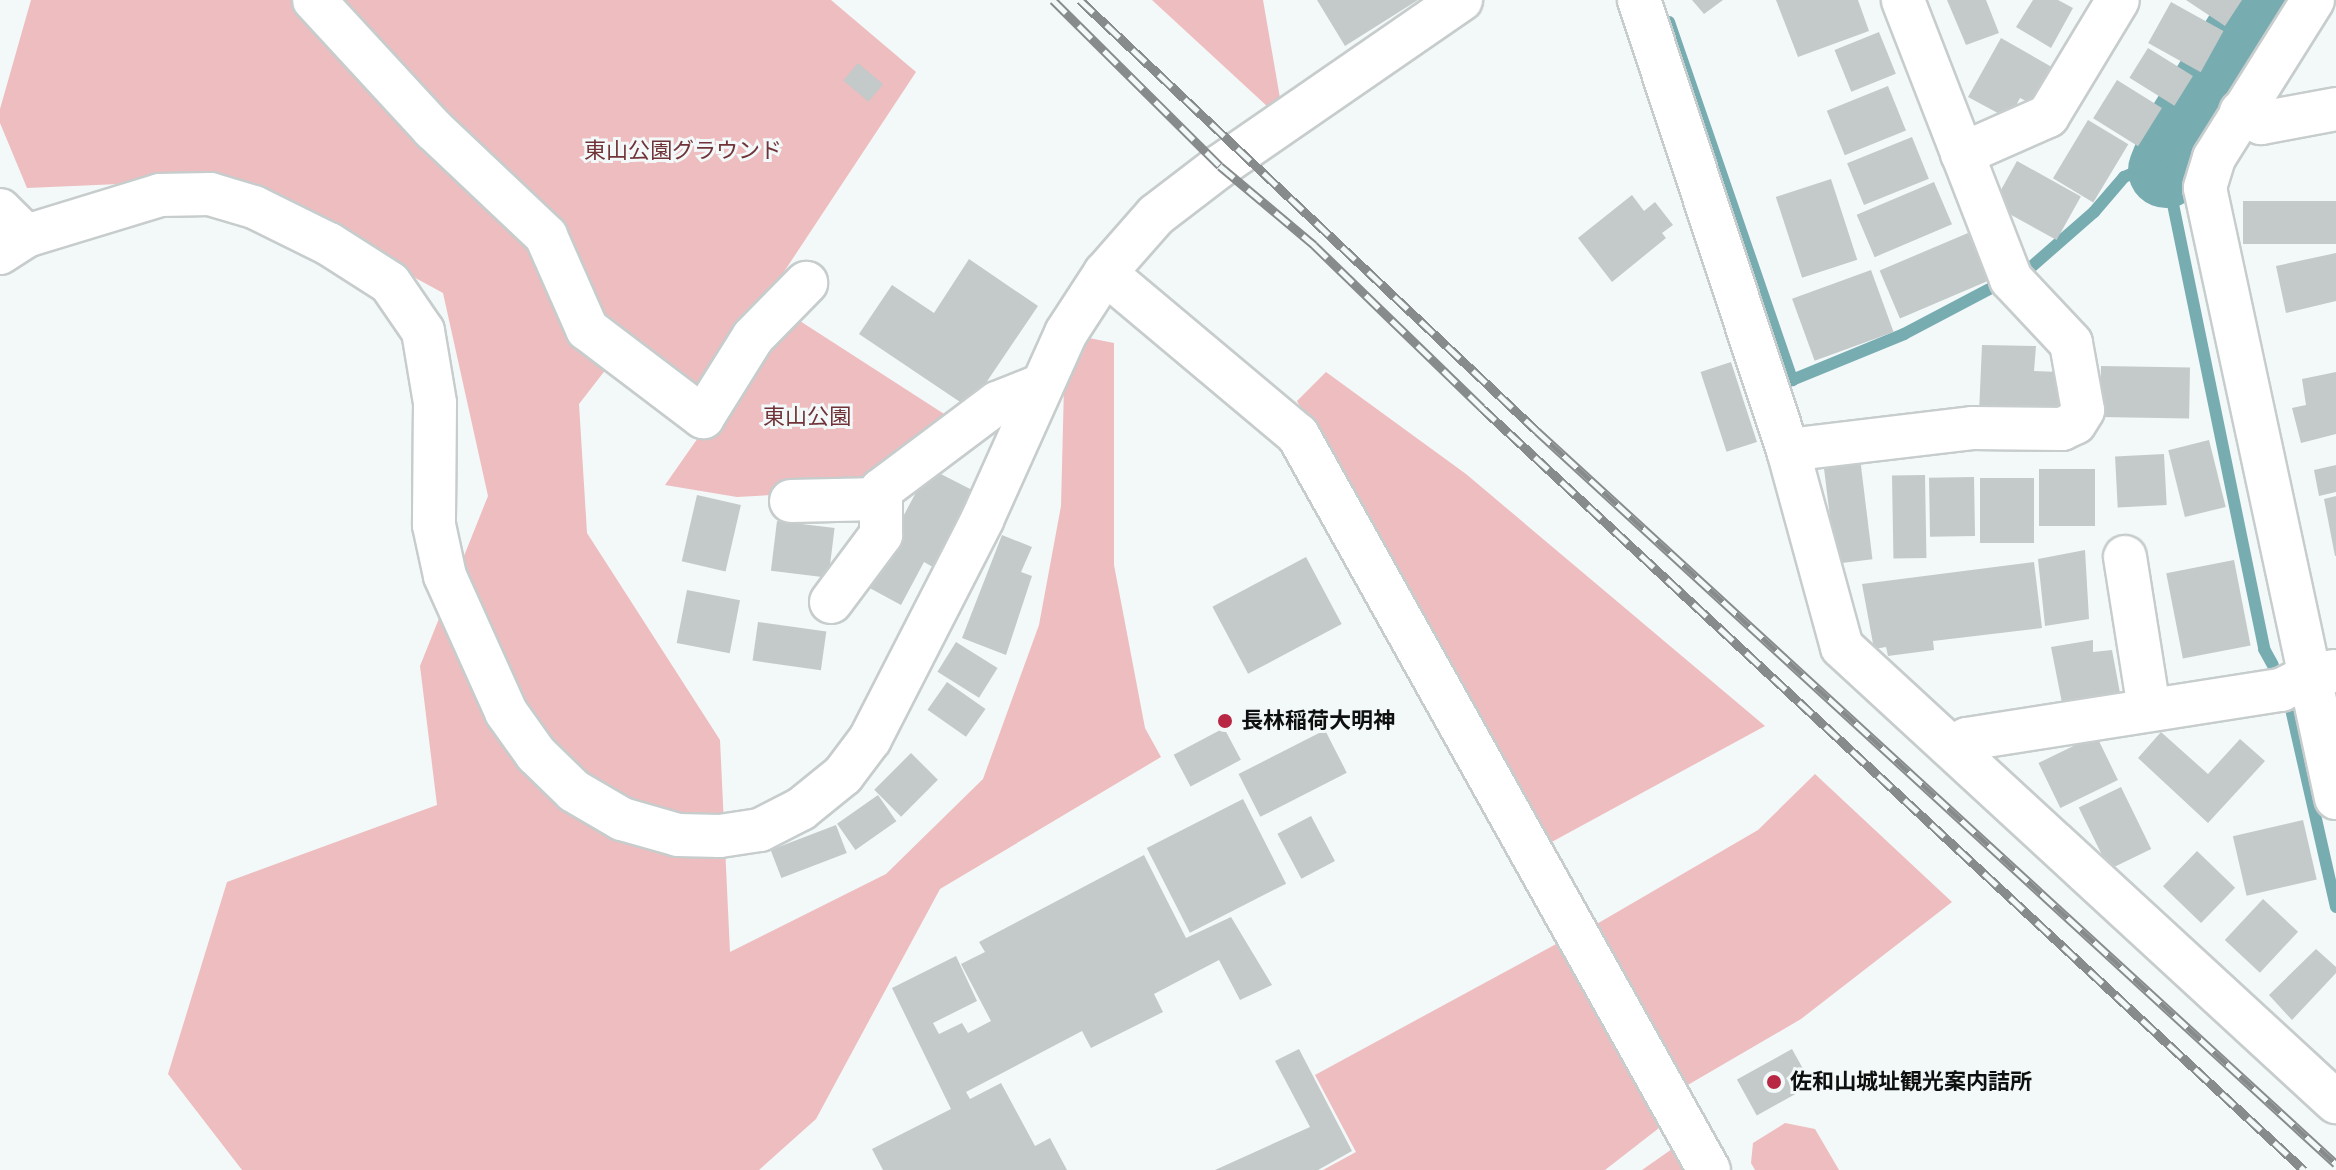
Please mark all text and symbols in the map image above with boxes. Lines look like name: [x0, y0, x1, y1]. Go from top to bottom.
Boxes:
park label: 東山公園グラウンド: [584, 138, 782, 164]
park label: 東山公園: [763, 404, 851, 430]
place label: 長林稲荷大明神: [1241, 708, 1395, 734]
marker: 長林稲荷大明神: [1216, 712, 1234, 730]
place label: 佐和山城址観光案内詰所: [1790, 1069, 2032, 1095]
marker: 佐和山城址観光案内詰所: [1765, 1073, 1783, 1091]

